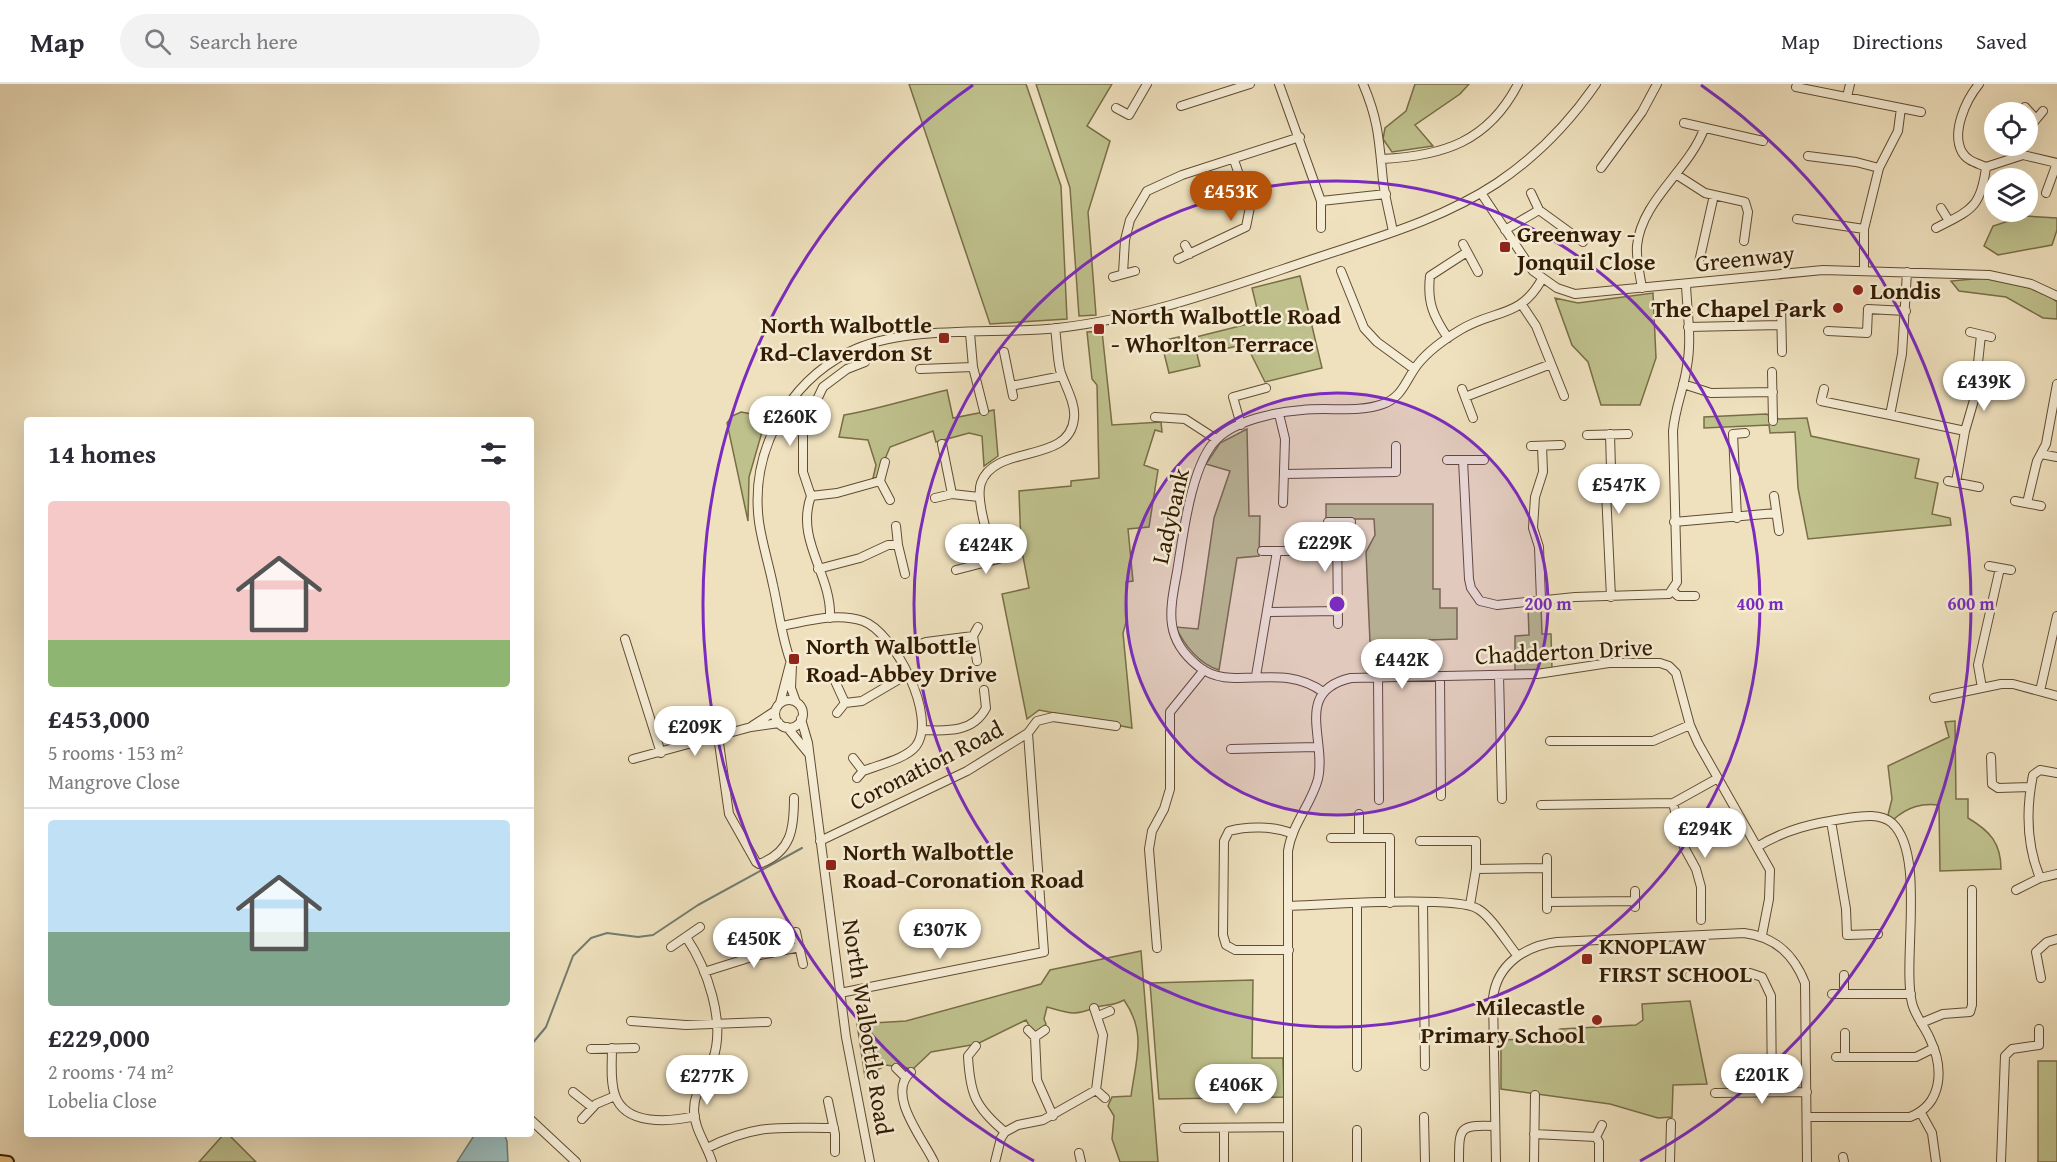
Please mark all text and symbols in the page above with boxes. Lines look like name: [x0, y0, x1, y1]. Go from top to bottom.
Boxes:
search box: [120, 14, 540, 68]
text: Map: [30, 21, 84, 62]
icon: search: [141, 25, 174, 58]
text: Search here: [189, 25, 298, 57]
text: Map: [1781, 26, 1820, 57]
text: Directions: [1853, 26, 1943, 57]
text: Saved: [1976, 26, 2027, 57]
map controls: [1984, 102, 2038, 222]
button: locate: [1984, 102, 2038, 156]
button: layers: [1984, 168, 2038, 222]
pin: £453K: [1189, 171, 1273, 222]
text: £453K: [1204, 176, 1258, 205]
place label: Greenway - Jonquil Close: [1513, 216, 1656, 279]
street label: Greenway: [1694, 235, 1796, 281]
marker: Greenway - Jonquil Close: [1498, 240, 1512, 254]
place label: Londis: [1870, 273, 1941, 308]
marker: Londis: [1851, 283, 1865, 297]
place label: The Chapel Park: [1651, 291, 1826, 326]
place label: North Walbottle Road - Whorlton Terrace: [1111, 298, 1341, 361]
marker: The Chapel Park: [1831, 301, 1845, 315]
place label: North Walbottle Rd-Claverdon St: [760, 307, 932, 370]
marker: North Walbottle Road - Whorlton Terrace: [1092, 322, 1106, 336]
marker: North Walbottle Rd-Claverdon St: [937, 331, 951, 345]
pin: £439K: [1942, 361, 2026, 412]
text: £439K: [1957, 366, 2011, 395]
pin: £260K: [748, 396, 832, 447]
text: £260K: [763, 401, 817, 430]
text: 14 homes: [48, 434, 156, 473]
icon: filters: [477, 437, 510, 470]
street label: Ladybank: [1142, 464, 1198, 567]
pin: £547K: [1577, 464, 1661, 515]
text: £547K: [1592, 469, 1646, 498]
pin: £229K: [1283, 522, 1367, 573]
pin: £424K: [944, 524, 1028, 575]
text: £229K: [1298, 527, 1352, 556]
text: £424K: [959, 529, 1013, 558]
icon: home: [225, 540, 333, 648]
text: 200 m: [1524, 590, 1572, 617]
text: 400 m: [1736, 590, 1784, 617]
text: 600 m: [1947, 590, 1995, 617]
centre of rings: [1327, 594, 1347, 614]
place label: North Walbottle Road-Abbey Drive: [806, 628, 997, 691]
street label: Chadderton Drive: [1474, 629, 1654, 673]
pin: £442K: [1360, 639, 1444, 690]
text: £442K: [1375, 644, 1429, 673]
marker: North Walbottle Road-Abbey Drive: [787, 652, 801, 666]
text: £453,000: [48, 699, 150, 738]
pin: £209K: [653, 706, 737, 757]
text: £209K: [668, 711, 722, 740]
street label: Coronation Road: [843, 711, 1009, 819]
text: 5 rooms · 153 m²: [48, 738, 183, 767]
text: Mangrove Close: [48, 767, 180, 796]
pin: £294K: [1663, 808, 1747, 859]
text: £294K: [1678, 813, 1732, 842]
place label: North Walbottle Road-Coronation Road: [843, 834, 1084, 897]
marker: North Walbottle Road-Coronation Road: [824, 858, 838, 872]
icon: home: [225, 859, 333, 967]
pin: £307K: [898, 909, 982, 960]
text: £307K: [913, 914, 967, 943]
street label: North Walbottle Road: [834, 917, 902, 1137]
pin: £450K: [712, 918, 796, 969]
text: £450K: [727, 923, 781, 952]
place label: KNOPLAW FIRST SCHOOL: [1599, 928, 1752, 991]
marker: KNOPLAW FIRST SCHOOL: [1580, 952, 1594, 966]
place label: Milecastle Primary School: [1421, 989, 1586, 1052]
marker: Milecastle Primary School: [1590, 1013, 1604, 1027]
text: £229,000: [48, 1018, 150, 1057]
pin: £201K: [1720, 1054, 1804, 1105]
pin: £277K: [665, 1055, 749, 1106]
text: 2 rooms · 74 m²: [48, 1057, 174, 1086]
text: £201K: [1735, 1059, 1789, 1088]
text: £277K: [680, 1060, 734, 1089]
pin: £406K: [1194, 1064, 1278, 1115]
text: £406K: [1209, 1069, 1263, 1098]
text: Lobelia Close: [48, 1086, 157, 1115]

